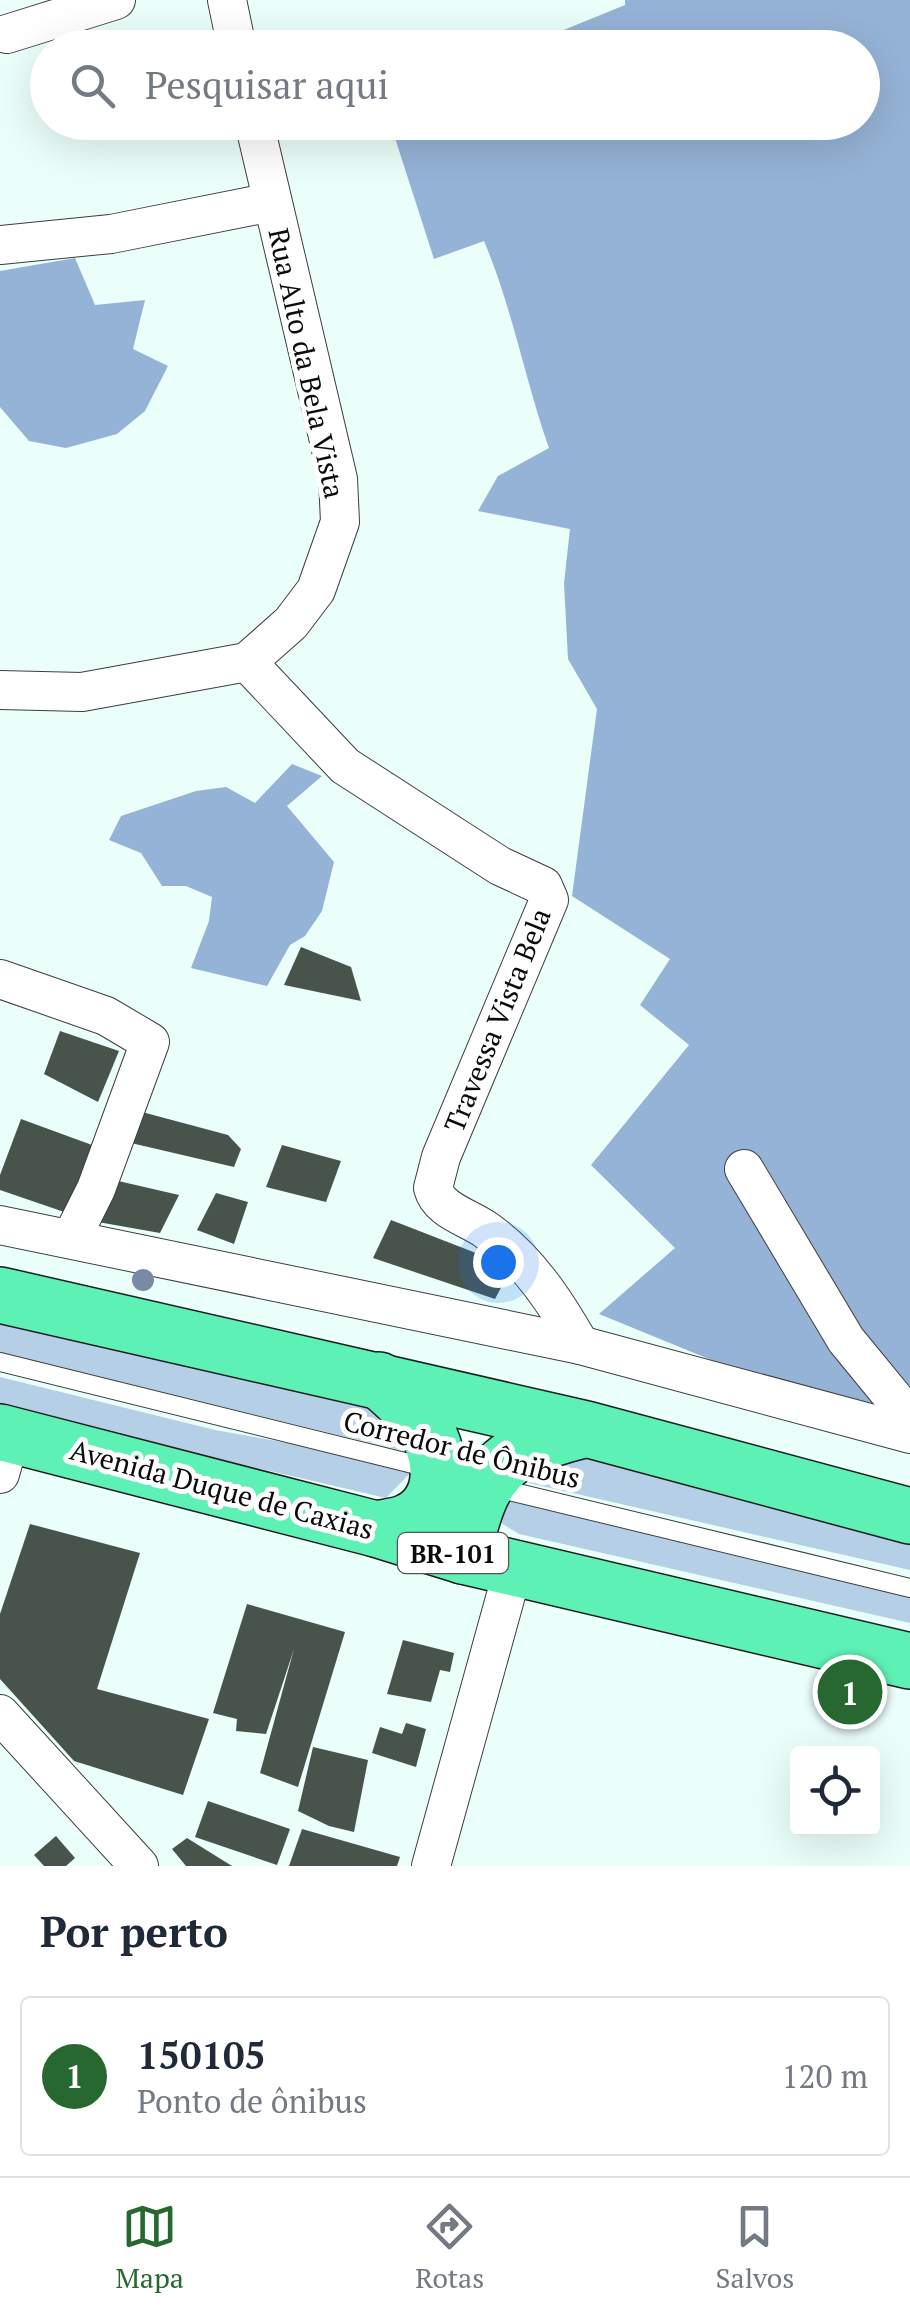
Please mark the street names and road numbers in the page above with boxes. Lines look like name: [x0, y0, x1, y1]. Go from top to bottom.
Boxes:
street label: Rua Alto da Bela Vista: [260, 225, 354, 501]
street label: Travessa Vista Bela: [435, 903, 559, 1137]
street label: Corredor de Ônibus: [340, 1402, 584, 1496]
street label: Avenida Duque de Caxias: [66, 1431, 378, 1547]
road number: BR-101: [398, 1533, 508, 1573]

